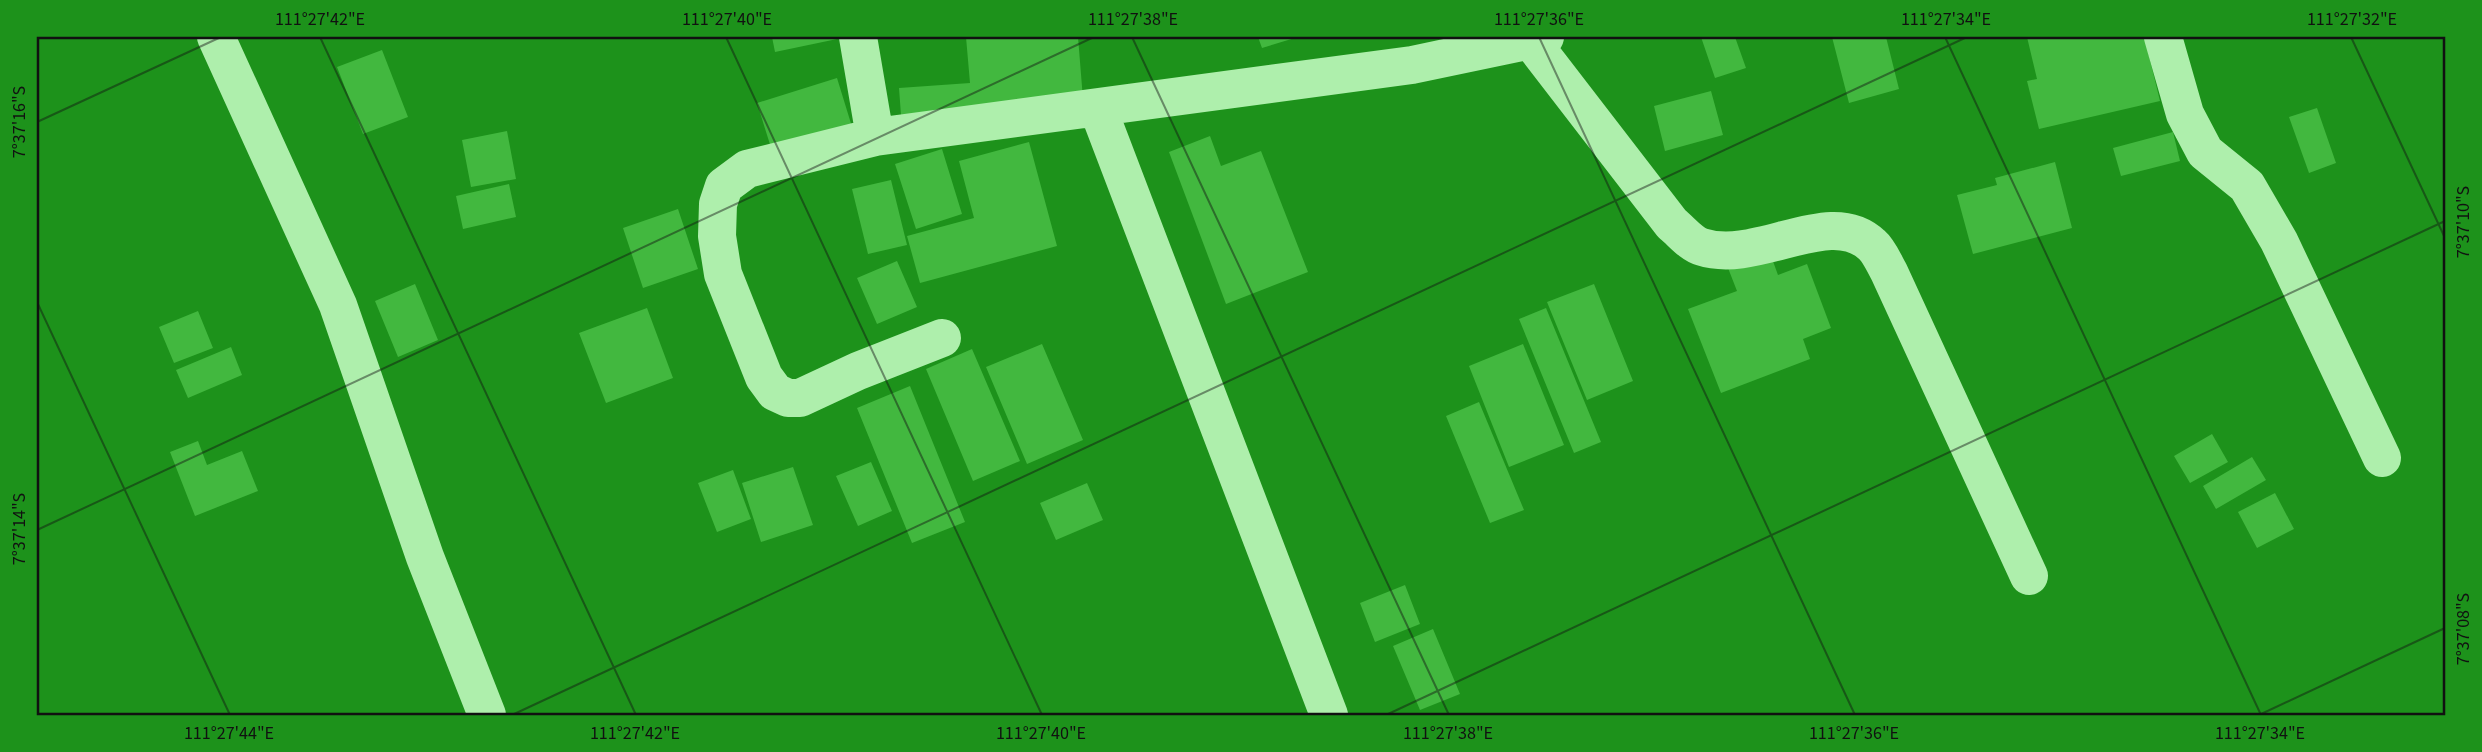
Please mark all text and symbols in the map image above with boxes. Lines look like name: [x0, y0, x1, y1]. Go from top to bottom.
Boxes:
text: 111°27'42"E: [275, 7, 365, 32]
text: 111°27'40"E: [682, 7, 772, 32]
text: 111°27'38"E: [1088, 7, 1178, 32]
text: 111°27'36"E: [1494, 7, 1584, 32]
text: 111°27'34"E: [1901, 7, 1991, 32]
text: 111°27'32"E: [2307, 7, 2397, 32]
text: 7°37'16"S: [7, 86, 32, 158]
text: 7°37'10"S: [2451, 186, 2476, 258]
text: 7°37'14"S: [7, 493, 32, 565]
text: 7°37'08"S: [2451, 593, 2476, 665]
text: 111°27'44"E: [184, 721, 274, 746]
text: 111°27'42"E: [590, 721, 680, 746]
text: 111°27'40"E: [996, 721, 1086, 746]
text: 111°27'38"E: [1403, 721, 1493, 746]
text: 111°27'36"E: [1809, 721, 1899, 746]
text: 111°27'34"E: [2215, 721, 2305, 746]

